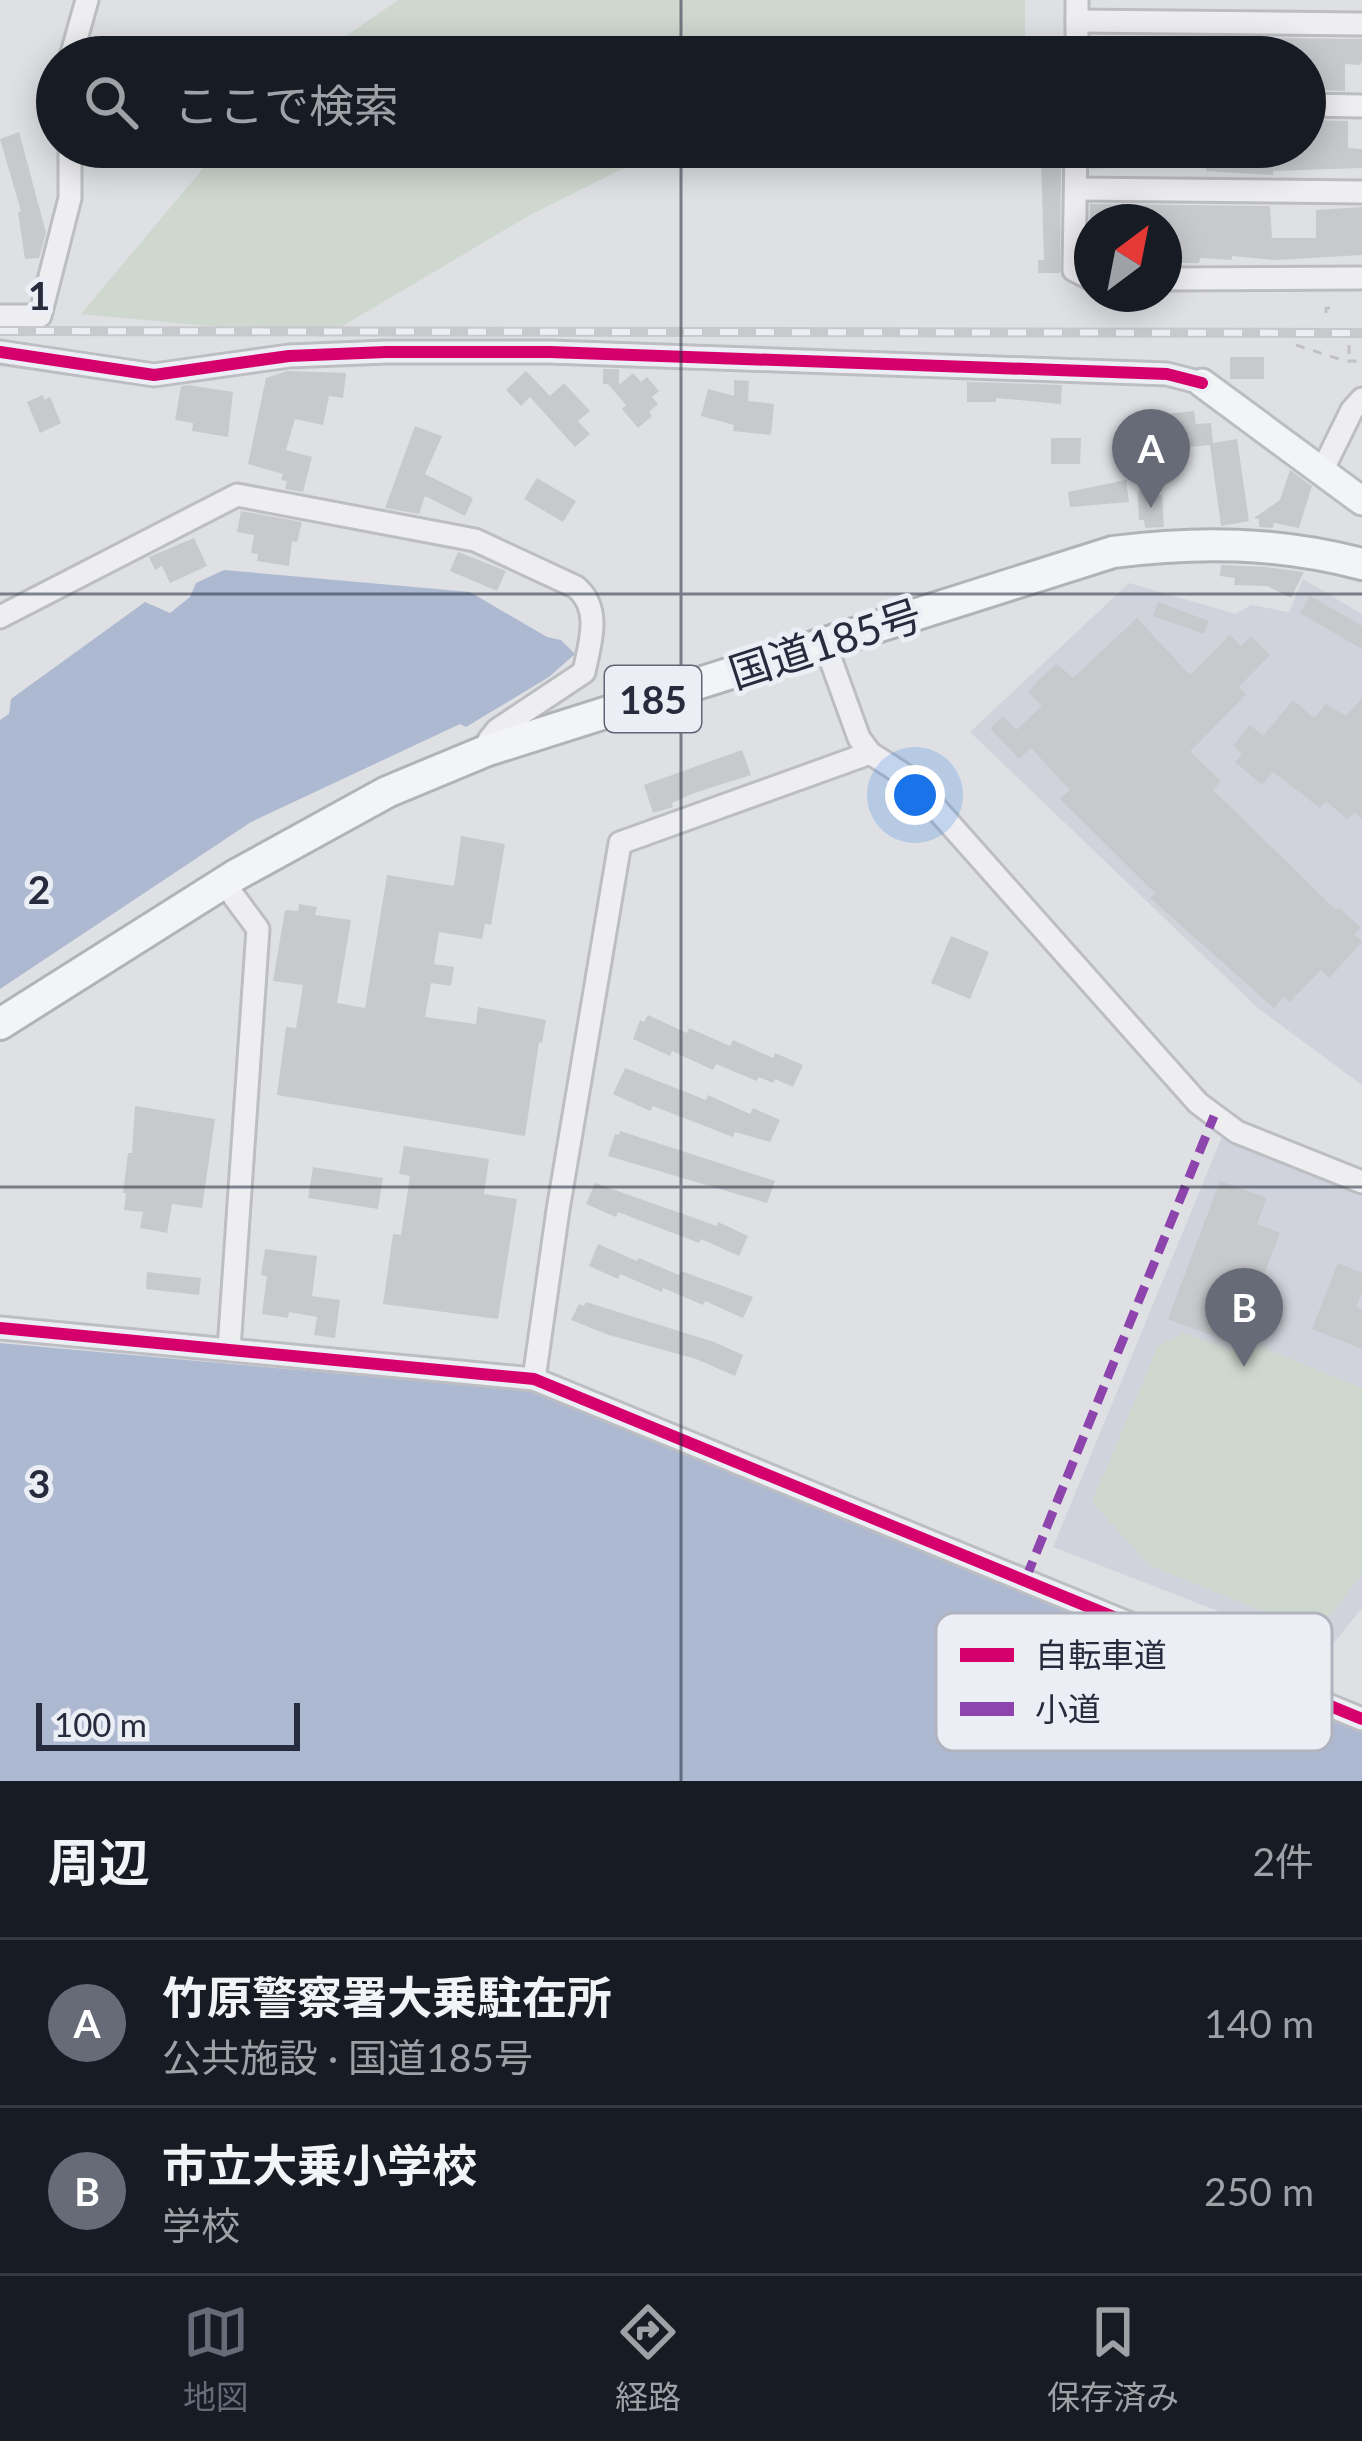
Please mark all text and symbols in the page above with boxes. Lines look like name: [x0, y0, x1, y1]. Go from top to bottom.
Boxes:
search box: [36, 36, 1326, 168]
icon: search: [78, 69, 144, 135]
text: ここで検索: [174, 78, 399, 132]
north arrow: [1074, 204, 1182, 312]
text: 1: [28, 272, 50, 318]
pin: A: [1112, 409, 1190, 508]
street label: 国道185号: [723, 588, 927, 698]
road number: 185: [605, 666, 701, 732]
your location: [885, 765, 945, 825]
text: 2: [28, 866, 50, 912]
pin: B: [1205, 1268, 1283, 1367]
text: 3: [28, 1460, 50, 1506]
legend: [936, 1613, 1332, 1751]
text: 自転車道: [1035, 1634, 1167, 1674]
text: 小道: [1035, 1688, 1101, 1728]
scale bar: [36, 1697, 300, 1750]
text: 100 m: [54, 1704, 147, 1744]
text: 周辺: [48, 1831, 150, 1892]
text: 2件: [1252, 1838, 1314, 1884]
text: 竹原警察署大乗駐在所: [162, 1970, 612, 2024]
text: A: [73, 2000, 101, 2046]
text: 140 m: [1204, 2000, 1314, 2046]
text: 公共施設 · 国道185号: [162, 2034, 533, 2080]
text: 市立大乗小学校: [162, 2138, 477, 2192]
text: B: [74, 2168, 100, 2214]
text: 250 m: [1204, 2168, 1314, 2214]
text: 学校: [162, 2202, 240, 2248]
tab: 地図: [183, 2299, 249, 2419]
tab: 経路: [615, 2299, 681, 2419]
tab: 保存済み: [1047, 2299, 1179, 2419]

